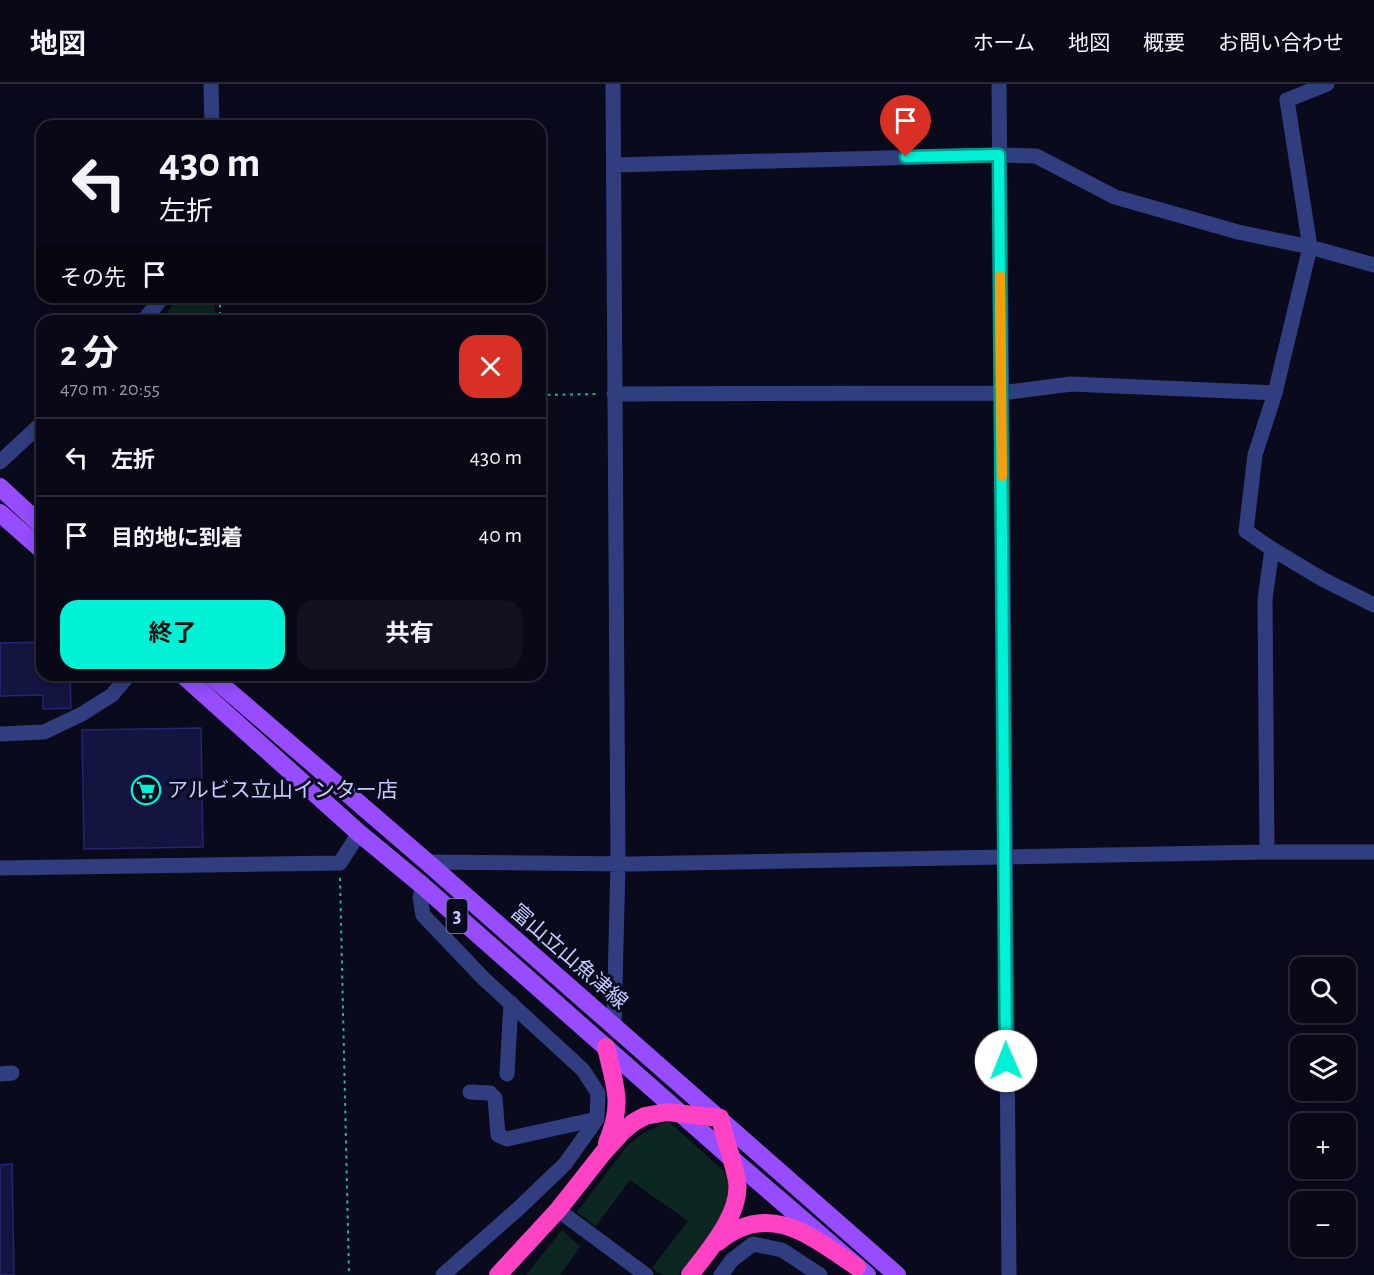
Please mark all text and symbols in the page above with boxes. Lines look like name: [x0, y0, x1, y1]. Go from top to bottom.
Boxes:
text: 地図: [30, 31, 86, 59]
text: ホーム: [973, 33, 1035, 54]
text: 地図: [1068, 33, 1110, 54]
text: 概要: [1143, 33, 1185, 54]
text: お問い合わせ: [1218, 33, 1344, 54]
pin: [880, 95, 931, 157]
icon: arrive: [889, 104, 922, 137]
text: 430 m: [159, 142, 260, 184]
icon: left: [60, 144, 138, 222]
text: 左折: [159, 198, 213, 225]
icon: arrive: [138, 258, 171, 291]
text: その先: [60, 267, 126, 289]
button: close: [459, 335, 522, 398]
text: 2 分: [60, 336, 118, 372]
text: 470 m · 20:55: [60, 379, 160, 399]
icon: left: [60, 441, 93, 474]
text: 430 m: [470, 446, 522, 468]
text: 左折: [111, 449, 155, 471]
icon: arrive: [60, 519, 93, 552]
text: 40 m: [479, 524, 522, 546]
text: 目的地に到着: [111, 527, 243, 549]
button: 終了: [60, 600, 285, 669]
button: 共有: [297, 600, 522, 669]
supermarket icon: アルビス立山インター店: [130, 774, 162, 806]
place label: アルビス立山インター店: [167, 779, 398, 801]
road number: 3: [446, 899, 468, 933]
street label: 富山立山魚津線: [507, 900, 632, 1013]
map controls: [1290, 957, 1356, 1257]
button: search: [1290, 957, 1356, 1023]
position arrow: [974, 1029, 1038, 1093]
button: layers: [1290, 1035, 1356, 1101]
button: +: [1290, 1113, 1356, 1179]
button: −: [1290, 1191, 1356, 1257]

